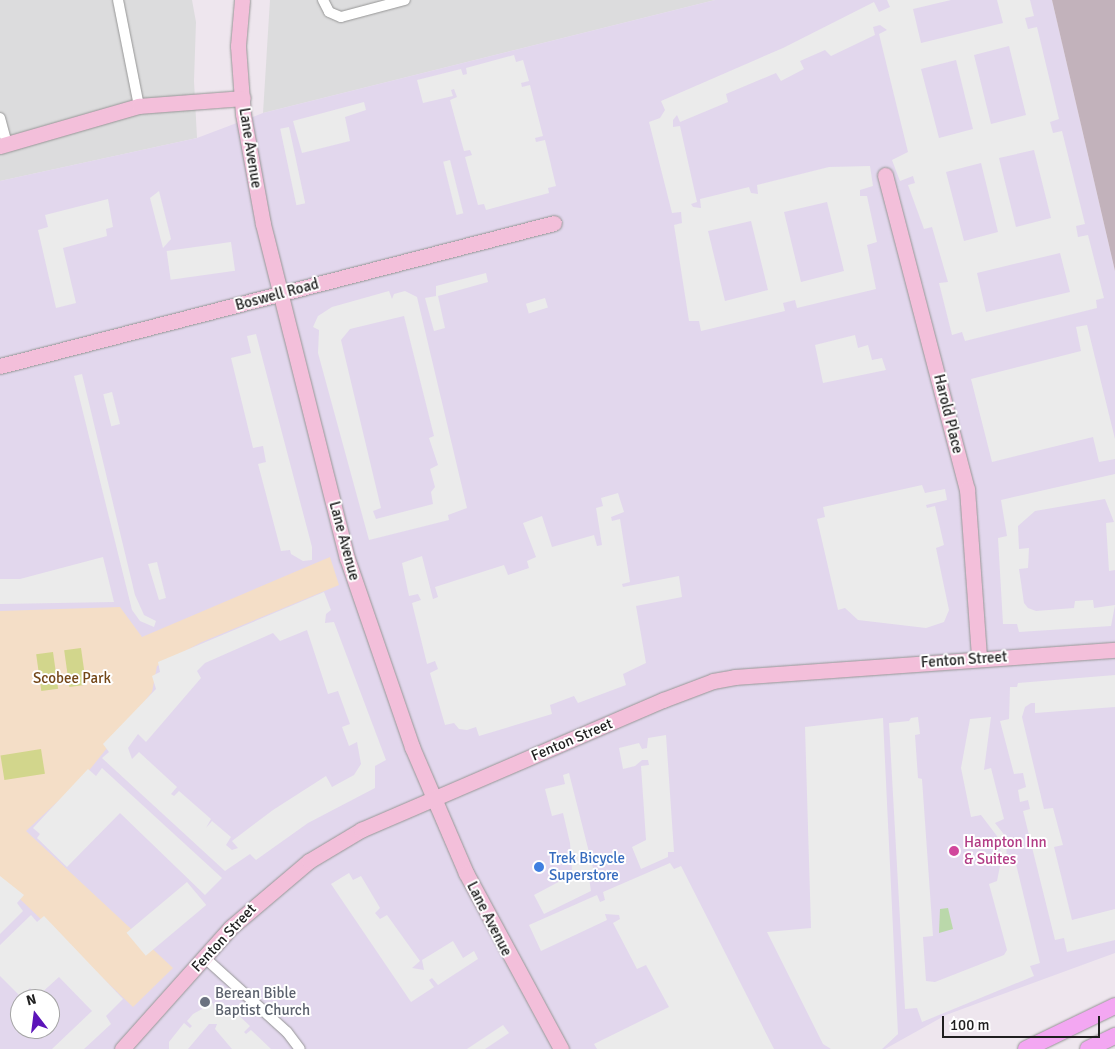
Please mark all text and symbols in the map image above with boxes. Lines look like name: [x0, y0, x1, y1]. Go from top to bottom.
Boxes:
street label: Lane Avenue: [235, 106, 265, 190]
street label: Boswell Road: [233, 275, 321, 315]
street label: Harold Place: [929, 372, 967, 456]
street label: Lane Avenue: [325, 499, 363, 583]
street label: Fenton Street: [920, 648, 1008, 672]
park label: Scobee Park: [33, 670, 111, 688]
street label: Fenton Street: [529, 715, 615, 765]
place label: Hampton Inn & Suites: [964, 833, 1047, 868]
marker: Hampton Inn & Suites: [948, 845, 960, 857]
place label: Trek Bicycle Superstore: [549, 849, 625, 884]
marker: Trek Bicycle Superstore: [533, 861, 545, 873]
street label: Lane Avenue: [463, 879, 515, 959]
street label: Fenton Street: [188, 900, 260, 976]
place label: Berean Bible Baptist Church: [215, 984, 310, 1019]
north arrow: [10, 989, 60, 1039]
text: N: [24, 991, 38, 1009]
marker: Berean Bible Baptist Church: [199, 996, 211, 1008]
scale bar: [945, 1006, 1102, 1038]
text: 100 m: [950, 1016, 990, 1034]

